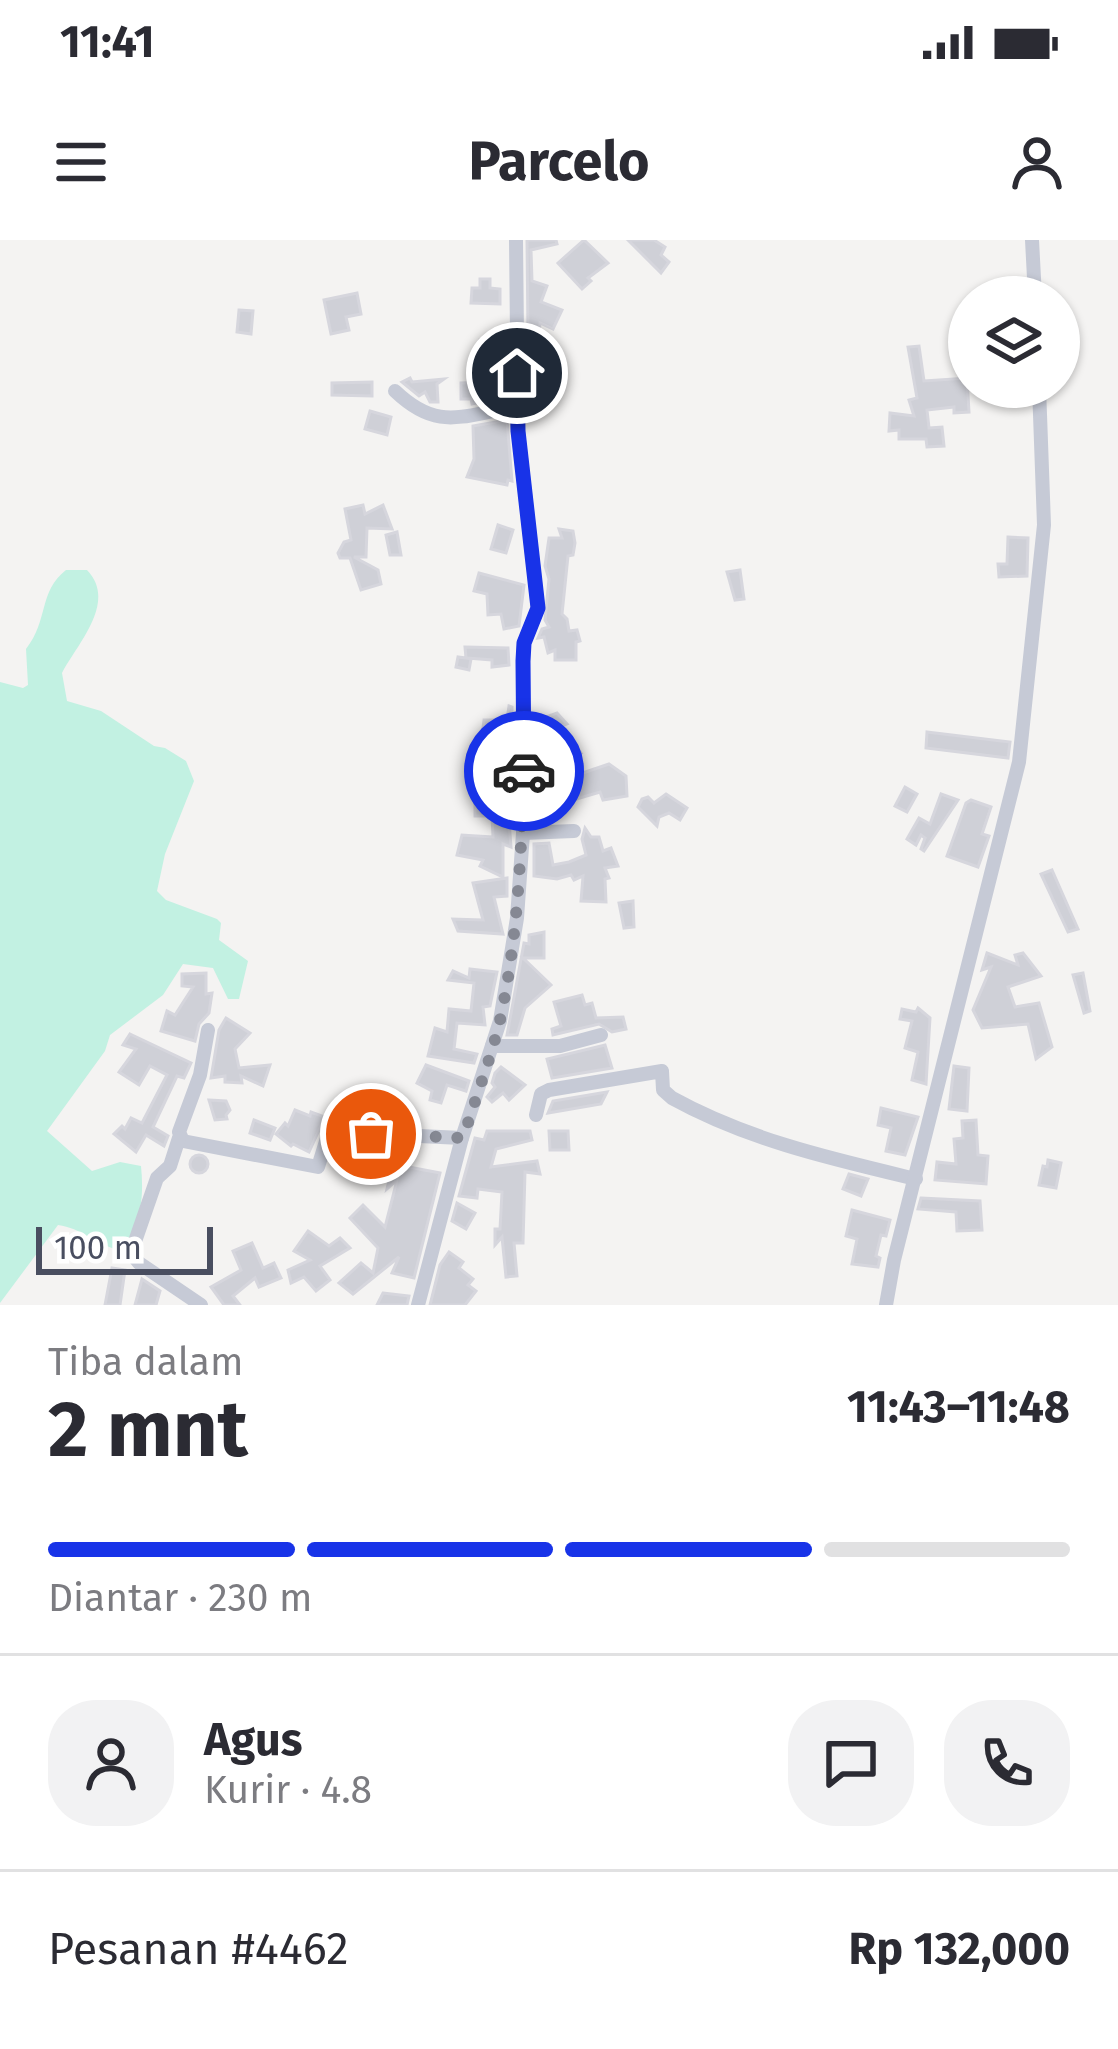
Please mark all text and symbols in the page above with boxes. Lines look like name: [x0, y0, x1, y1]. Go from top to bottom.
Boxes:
text: 11:41: [60, 15, 155, 69]
icon: menu: [48, 129, 114, 195]
icon: person: [1004, 129, 1070, 195]
text: Parcelo: [468, 130, 650, 194]
map controls: [948, 276, 1080, 408]
button: layers: [948, 276, 1080, 408]
pin: [466, 322, 568, 424]
icon: home: [484, 340, 550, 406]
courier: [464, 711, 584, 831]
icon: car: [491, 738, 557, 804]
pin: [320, 1083, 422, 1185]
icon: bag: [338, 1101, 404, 1167]
scale bar: [36, 1221, 213, 1274]
text: 100 m: [54, 1228, 142, 1268]
text: Tiba dalam: [48, 1339, 244, 1385]
text: 11:43–11:48: [847, 1380, 1070, 1434]
text: 2 mnt: [48, 1383, 248, 1477]
text: Diantar · 230 m: [48, 1575, 312, 1621]
button: person: [48, 1700, 174, 1826]
button: chat: [788, 1700, 914, 1826]
button: phone: [944, 1700, 1070, 1826]
text: Agus: [204, 1713, 302, 1767]
text: Kurir · 4.8: [204, 1767, 372, 1813]
text: Pesanan #4462: [48, 1922, 348, 1976]
text: Rp 132,000: [848, 1922, 1070, 1976]

